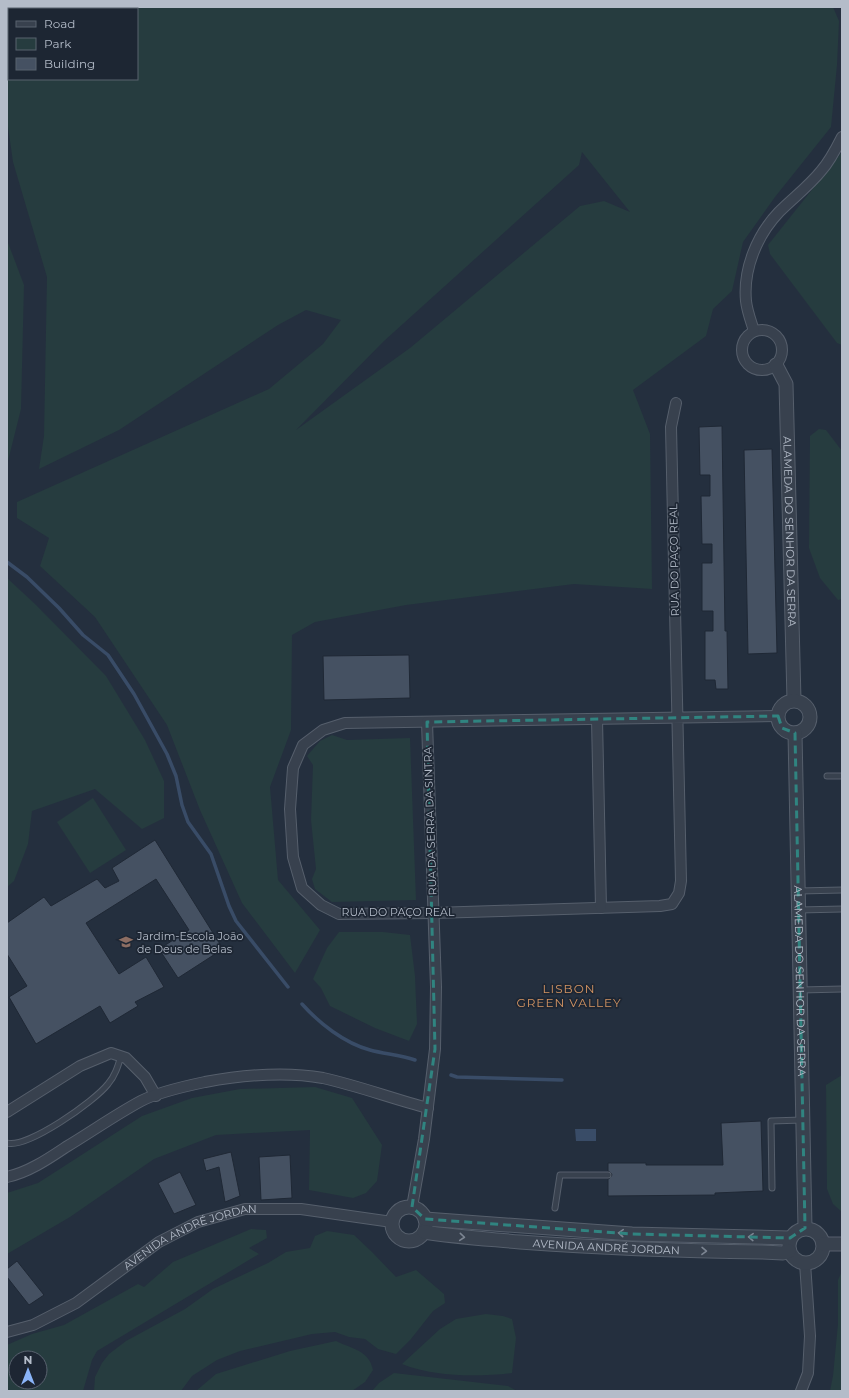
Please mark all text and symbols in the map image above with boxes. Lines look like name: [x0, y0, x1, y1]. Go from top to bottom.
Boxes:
legend: [8, 8, 138, 80]
text: Road: [44, 16, 75, 31]
text: Park: [44, 36, 72, 51]
text: Building: [44, 56, 95, 71]
street label: ALAMEDA DO SENHOR DA SERRA: [780, 436, 799, 627]
street label: RUA DO PAÇO REAL: [666, 503, 682, 617]
street label: RUA DA SERRA DA SINTRA: [420, 746, 440, 896]
street label: ALAMEDA DO SENHOR DA SERRA: [791, 885, 809, 1077]
street label: RUA DO PAÇO REAL: [342, 905, 455, 919]
place label: Jardim-Escola João de Deus de Belas: [136, 929, 243, 956]
school or university icon: Jardim-Escola João de Deus de Belas: [118, 934, 134, 950]
district label: LISBON GREEN VALLEY: [516, 981, 622, 1010]
street label: AVENIDA ANDRÉ JORDAN: [120, 1201, 257, 1273]
one-way arrow: [618, 1228, 624, 1237]
one-way arrow: [459, 1232, 466, 1241]
one-way arrow: [748, 1233, 754, 1241]
street label: AVENIDA ANDRÉ JORDAN: [532, 1236, 680, 1257]
one-way arrow: [701, 1247, 707, 1255]
north arrow: [8, 1350, 48, 1390]
text: N: [24, 1353, 32, 1367]

